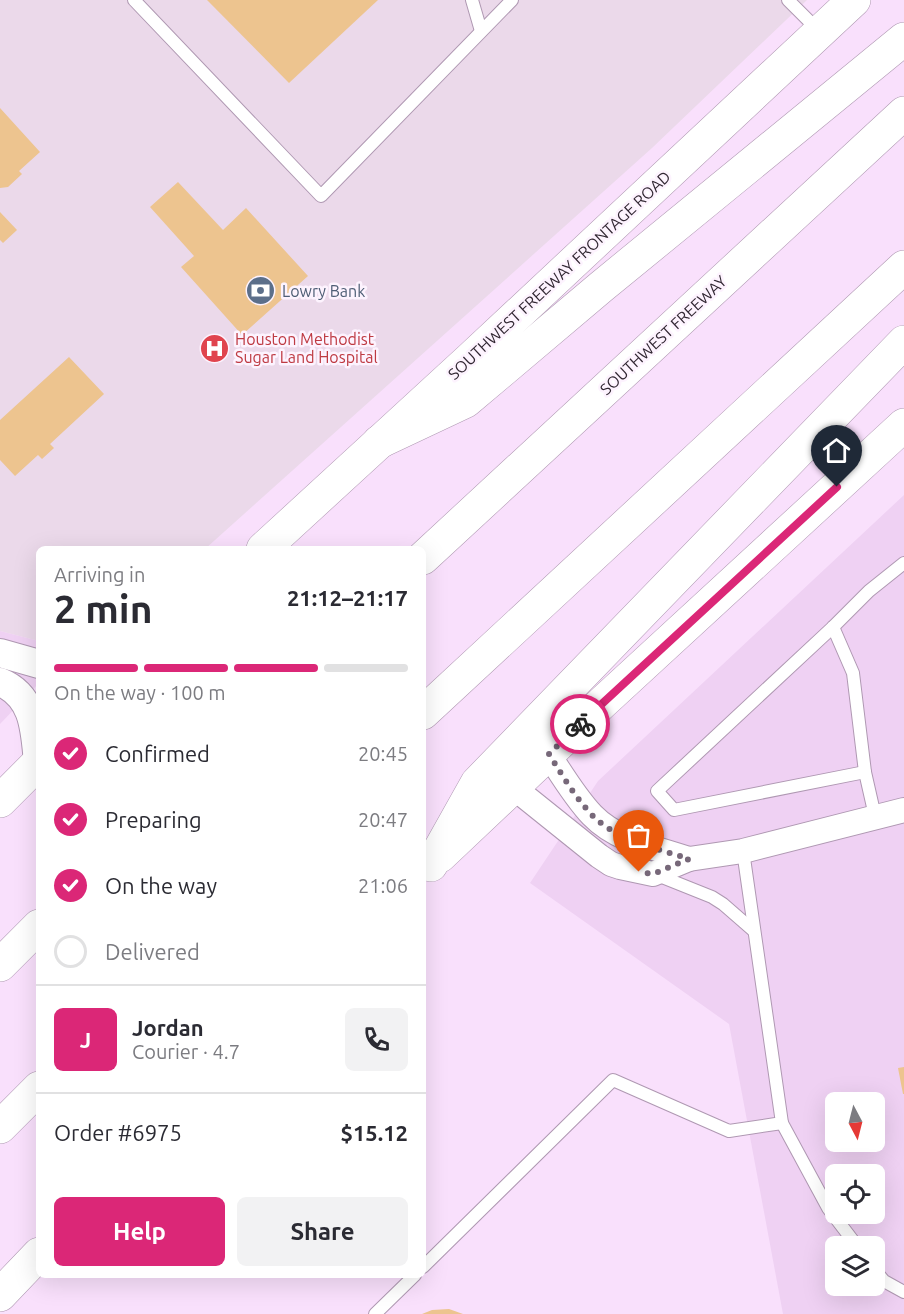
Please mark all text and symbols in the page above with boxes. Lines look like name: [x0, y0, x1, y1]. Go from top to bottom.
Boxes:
street label: SOUTHWEST FREEWAY FRONTAGE ROAD: [444, 167, 674, 383]
street label: SOUTHWEST FREEWAY: [596, 271, 730, 399]
bank icon: Lowry Bank: [245, 275, 277, 307]
place label: Lowry Bank: [282, 282, 365, 300]
place label: Houston Methodist Sugar Land Hospital: [235, 330, 378, 366]
hospital icon: Houston Methodist Sugar Land Hospital: [198, 332, 230, 364]
pin: [811, 425, 862, 487]
icon: home: [820, 434, 853, 467]
text: Arriving in: [54, 563, 145, 586]
text: 21:12–21:17: [287, 585, 408, 610]
text: 2 min: [54, 587, 153, 630]
text: On the way · 100 m: [54, 681, 226, 704]
courier: [550, 694, 610, 754]
icon: bike: [564, 708, 597, 741]
icon: check: [54, 737, 87, 770]
text: Confirmed: [105, 741, 210, 766]
text: 20:45: [358, 742, 408, 765]
icon: check: [54, 803, 87, 836]
text: Preparing: [105, 807, 202, 832]
text: 20:47: [358, 808, 408, 831]
pin: [613, 810, 664, 872]
icon: bag: [622, 819, 655, 852]
icon: check: [54, 869, 87, 902]
text: On the way: [105, 873, 217, 898]
text: 21:06: [358, 874, 408, 897]
text: Delivered: [105, 939, 200, 964]
button: phone: [345, 1008, 408, 1071]
text: Jordan: [132, 1015, 204, 1040]
text: J: [80, 1027, 91, 1052]
text: Courier · 4.7: [132, 1040, 240, 1063]
north arrow: [825, 1092, 885, 1152]
map controls: [825, 1092, 885, 1296]
text: Order #6975: [54, 1120, 182, 1145]
text: $15.12: [341, 1120, 408, 1145]
button: locate: [825, 1164, 885, 1224]
button: Help: [54, 1197, 225, 1266]
button: Share: [237, 1197, 408, 1266]
button: layers: [825, 1236, 885, 1296]

